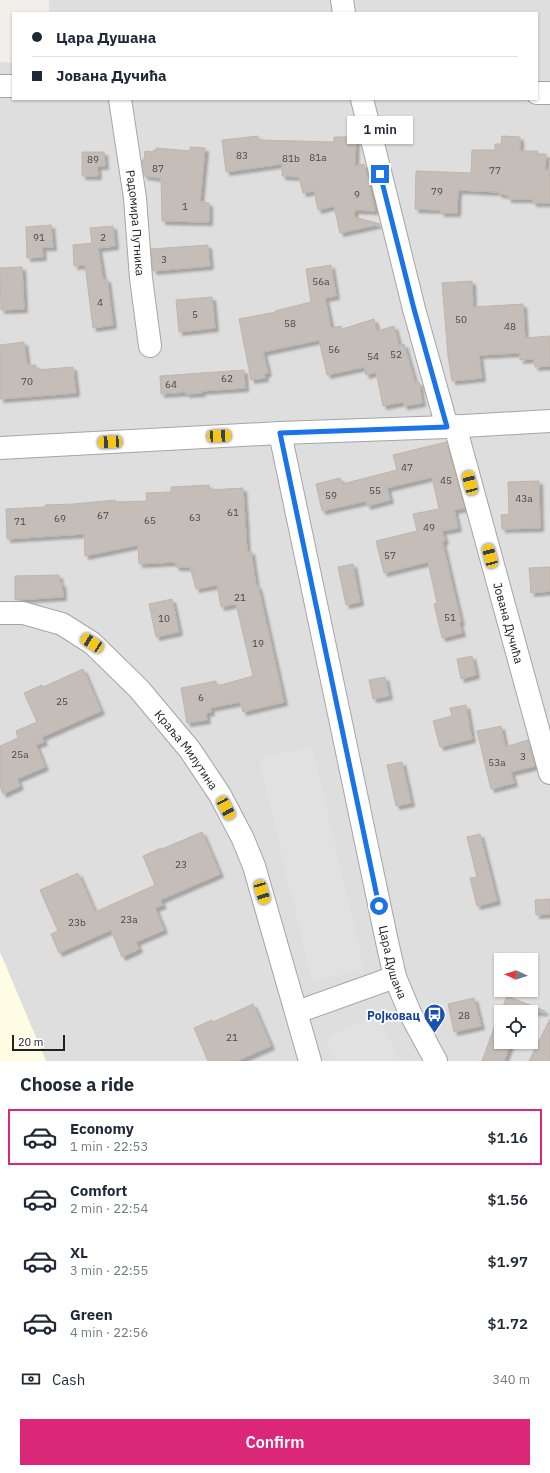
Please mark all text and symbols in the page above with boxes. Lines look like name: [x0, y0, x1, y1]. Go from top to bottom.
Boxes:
text: Цара Душана: [56, 28, 156, 47]
text: Јована Дучића: [56, 66, 167, 85]
callout: 1 min: [347, 116, 413, 144]
text: 1 min: [363, 121, 397, 138]
house number: 83: [236, 149, 248, 162]
house number: 81a: [309, 151, 327, 164]
house number: 81b: [282, 152, 300, 165]
house number: 89: [87, 153, 99, 166]
house number: 87: [152, 162, 164, 175]
house number: 77: [489, 164, 501, 177]
route end: [371, 165, 389, 183]
street label: Радомира Путника: [123, 169, 148, 277]
house number: 79: [431, 185, 443, 198]
house number: 9: [354, 188, 360, 201]
house number: 1: [182, 200, 188, 213]
house number: 91: [33, 231, 45, 244]
house number: 2: [100, 231, 106, 244]
house number: 3: [161, 253, 167, 266]
house number: 56a: [312, 275, 330, 288]
house number: 4: [97, 296, 103, 309]
house number: 5: [192, 308, 198, 321]
house number: 50: [455, 313, 467, 326]
house number: 58: [284, 317, 296, 330]
house number: 48: [504, 320, 516, 333]
house number: 56: [328, 343, 340, 356]
house number: 52: [390, 348, 402, 361]
house number: 54: [367, 350, 379, 363]
house number: 62: [221, 372, 233, 385]
house number: 70: [21, 375, 33, 388]
house number: 64: [165, 378, 177, 391]
car: [207, 429, 231, 443]
car: [98, 435, 122, 449]
house number: 47: [401, 461, 413, 474]
car: [461, 470, 479, 496]
house number: 45: [440, 474, 452, 487]
house number: 55: [369, 484, 381, 497]
house number: 59: [325, 489, 337, 502]
house number: 43a: [515, 492, 533, 505]
house number: 61: [227, 506, 239, 519]
house number: 67: [97, 509, 109, 522]
house number: 63: [189, 511, 201, 524]
house number: 69: [54, 512, 66, 525]
house number: 65: [144, 514, 156, 527]
house number: 71: [14, 515, 26, 528]
house number: 49: [423, 521, 435, 534]
car: [481, 543, 499, 569]
house number: 57: [384, 549, 396, 562]
street label: Јована Дучића: [491, 580, 527, 666]
house number: 21: [234, 591, 246, 604]
house number: 51: [444, 611, 456, 624]
house number: 10: [158, 612, 170, 625]
car: [79, 631, 105, 655]
house number: 19: [252, 637, 264, 650]
house number: 6: [198, 691, 204, 704]
house number: 25: [56, 695, 68, 708]
street label: Краља Милутина: [152, 706, 222, 793]
house number: 25a: [11, 748, 29, 761]
house number: 3: [520, 750, 526, 763]
house number: 53a: [488, 756, 506, 769]
car: [215, 795, 237, 821]
house number: 23: [175, 858, 187, 871]
car: [253, 879, 271, 905]
route start: [370, 897, 388, 915]
house number: 23a: [120, 913, 138, 926]
house number: 23b: [68, 916, 86, 929]
street label: Цара Душана: [376, 924, 411, 1001]
north arrow: [494, 953, 538, 997]
map controls: [494, 953, 538, 1049]
bus stop icon: Ројковац: [422, 1002, 448, 1035]
button: locate: [494, 1005, 538, 1049]
place label: Ројковац: [367, 1008, 420, 1023]
house number: 28: [458, 1009, 470, 1022]
house number: 21: [226, 1031, 238, 1044]
scale bar: [12, 1033, 65, 1052]
text: 20 m: [18, 1035, 43, 1049]
text: Choose a ride: [20, 1073, 134, 1096]
icon: car: [22, 1119, 58, 1155]
text: Economy: [70, 1119, 134, 1138]
text: $1.16: [488, 1128, 528, 1147]
text: 1 min · 22:53: [70, 1138, 148, 1155]
icon: car: [22, 1181, 58, 1217]
text: Comfort: [70, 1181, 127, 1200]
text: $1.56: [488, 1190, 528, 1209]
text: 2 min · 22:54: [70, 1200, 148, 1217]
icon: car: [22, 1243, 58, 1279]
text: XL: [70, 1243, 88, 1262]
text: $1.97: [488, 1252, 528, 1271]
text: 3 min · 22:55: [70, 1262, 148, 1279]
icon: car: [22, 1305, 58, 1341]
text: Green: [70, 1305, 113, 1324]
text: $1.72: [488, 1314, 528, 1333]
text: 4 min · 22:56: [70, 1324, 148, 1341]
icon: cash: [20, 1368, 42, 1390]
text: Cash: [52, 1370, 85, 1389]
text: 340 m: [492, 1371, 530, 1388]
button: Confirm: [20, 1419, 530, 1465]

